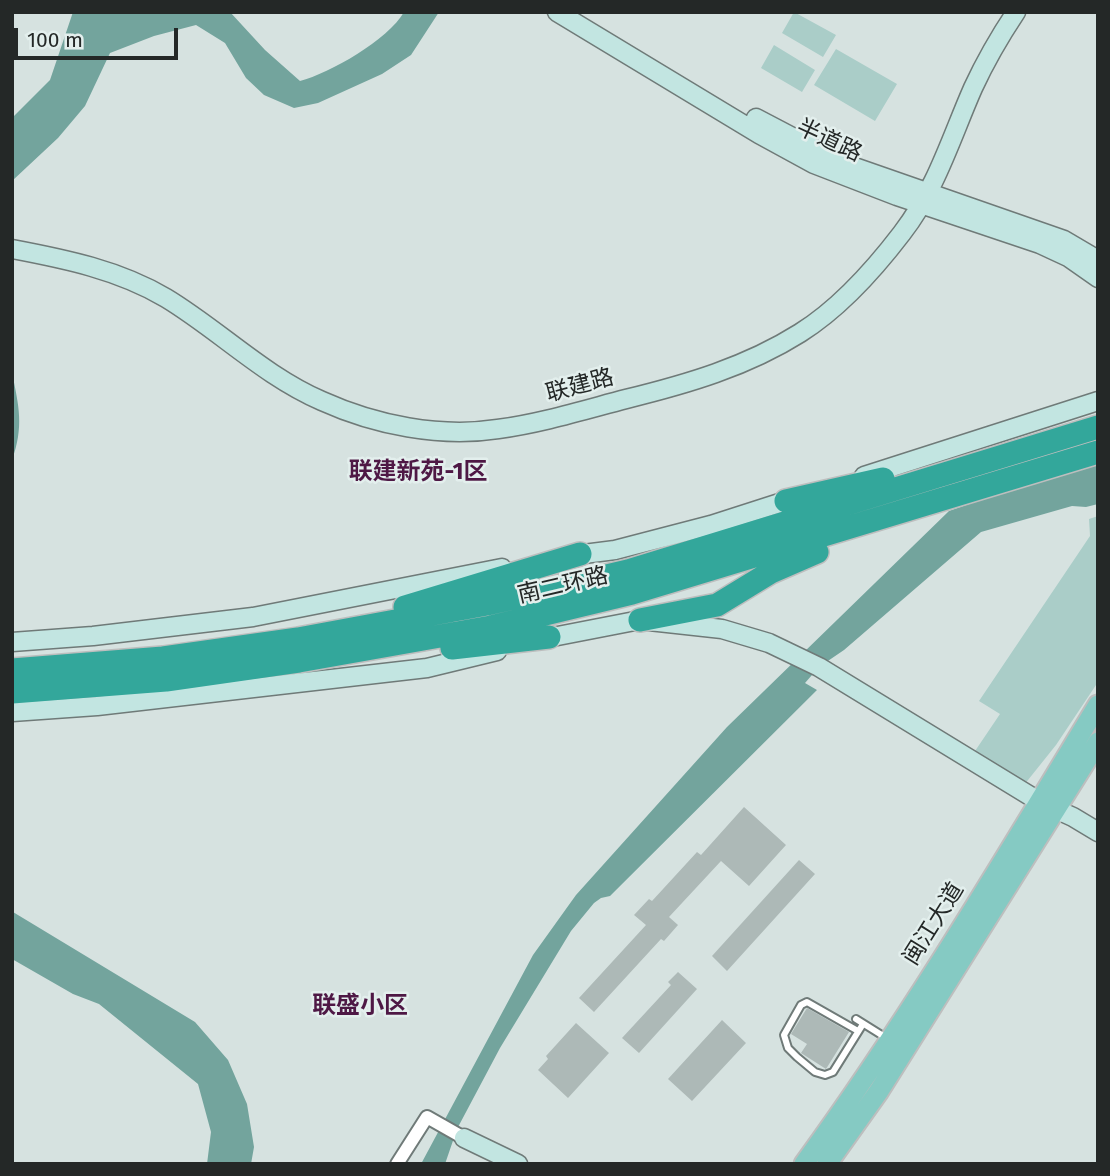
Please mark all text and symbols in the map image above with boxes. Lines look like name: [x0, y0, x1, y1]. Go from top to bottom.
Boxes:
scale bar: [18, 14, 182, 58]
text: 100 m: [27, 27, 83, 53]
street label: 半道路: [792, 114, 866, 168]
street label: 联建路: [543, 364, 617, 408]
district label: 联建新苑-1区: [348, 458, 488, 486]
street label: 南二环路: [515, 562, 611, 610]
street label: 闽江大道: [898, 878, 970, 970]
district label: 联盛小区: [312, 992, 408, 1020]

